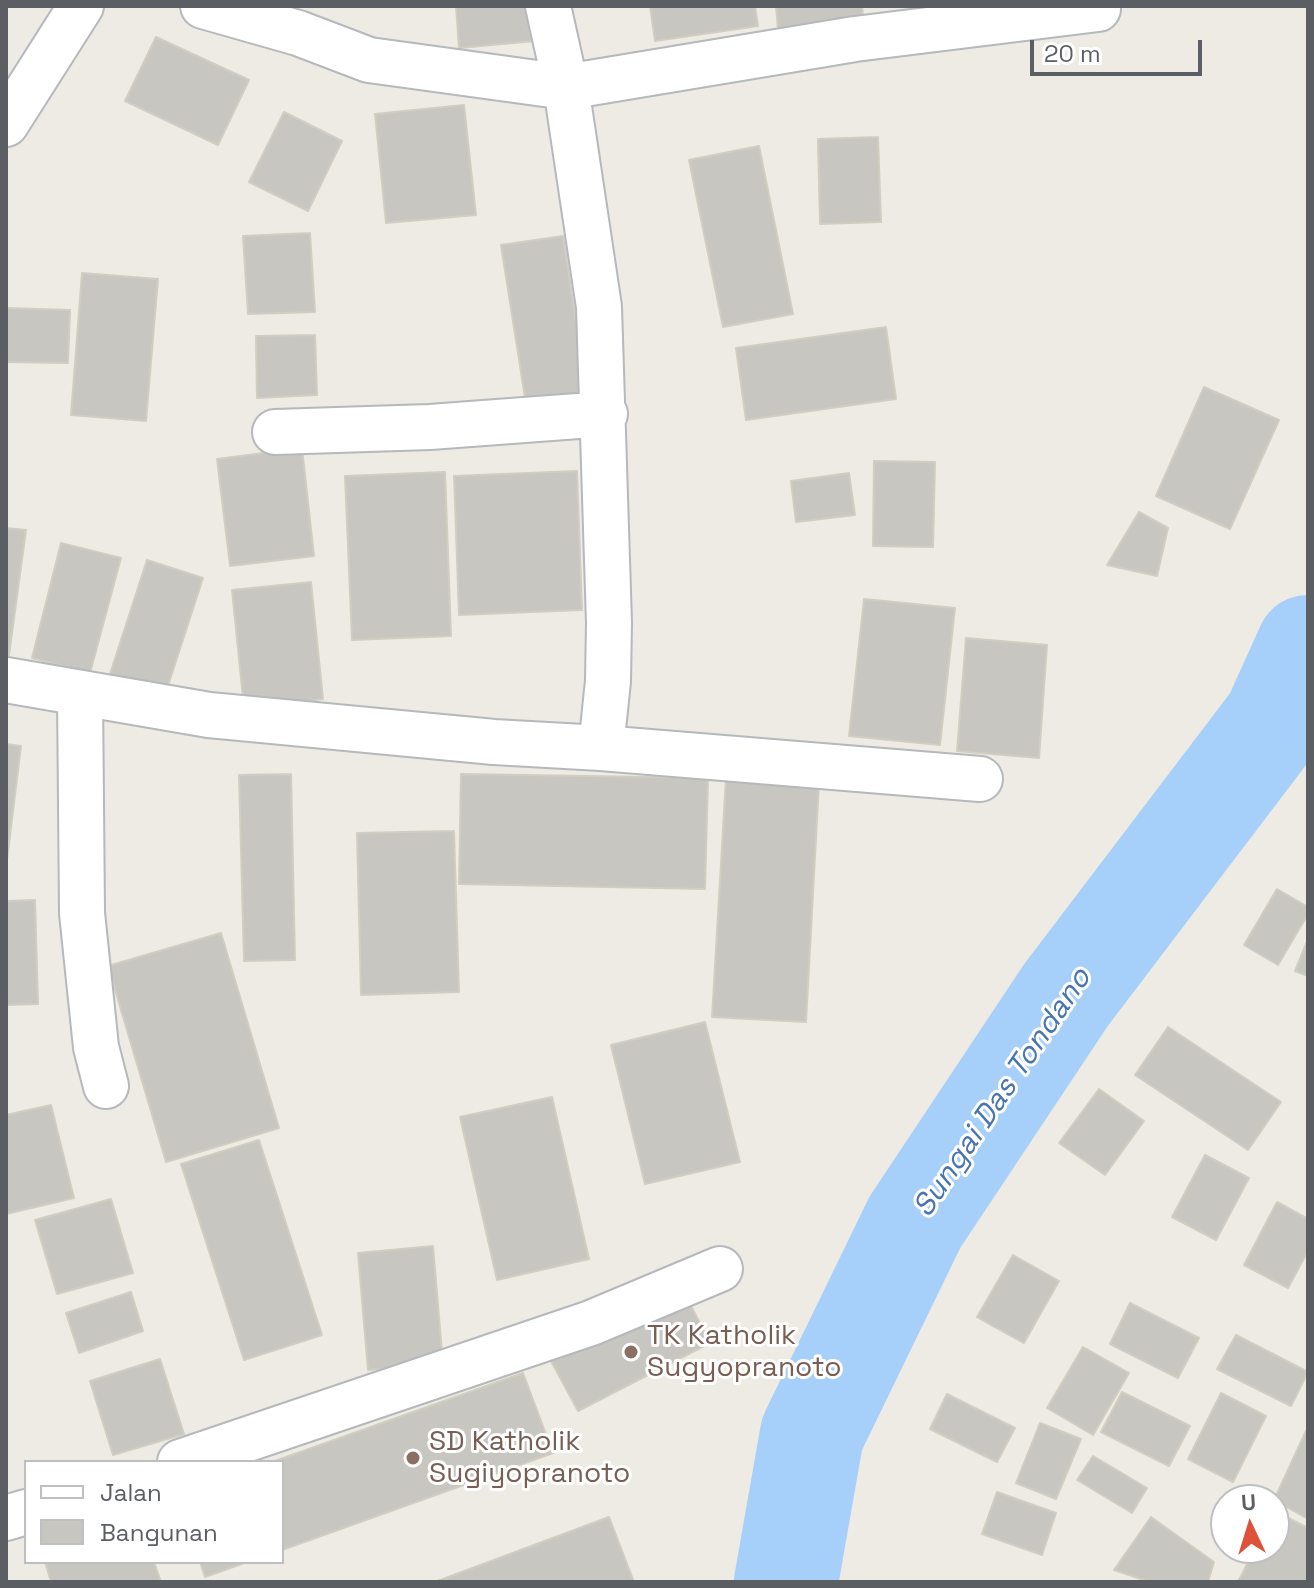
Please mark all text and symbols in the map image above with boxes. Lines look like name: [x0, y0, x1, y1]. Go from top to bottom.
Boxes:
scale bar: [1034, 24, 1206, 74]
text: 20 m: [1044, 38, 1101, 69]
water label: Sungai Das Tondano: [906, 962, 1100, 1224]
place label: TK Katholik Sugyopranoto: [647, 1319, 842, 1385]
marker: TK Katholik Sugyopranoto: [622, 1343, 640, 1361]
place label: SD Katholik Sugiyopranoto: [429, 1425, 630, 1491]
marker: SD Katholik Sugiyopranoto: [404, 1449, 422, 1467]
legend: [24, 1460, 284, 1564]
text: Jalan: [100, 1477, 162, 1508]
north arrow: [1210, 1484, 1290, 1564]
text: U: [1240, 1488, 1257, 1517]
text: Bangunan: [100, 1517, 218, 1548]

